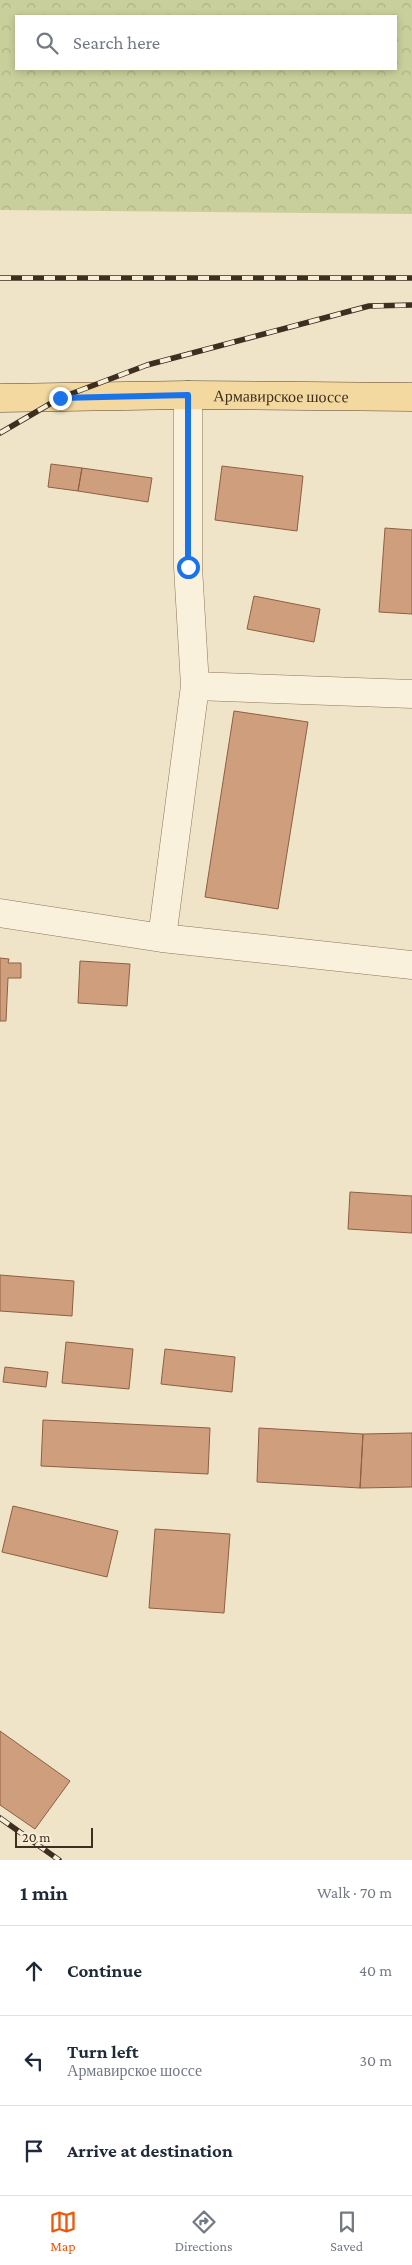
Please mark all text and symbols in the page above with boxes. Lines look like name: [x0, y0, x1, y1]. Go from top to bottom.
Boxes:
search box: [15, 15, 397, 70]
icon: search: [33, 29, 61, 57]
text: Search here: [73, 32, 160, 53]
route end: [49, 387, 72, 410]
street label: Армавирское шоссе: [213, 387, 349, 405]
route start: [177, 556, 200, 579]
scale bar: [15, 1825, 92, 1848]
text: 20 m: [22, 1829, 50, 1845]
text: 1 min: [20, 1881, 68, 1905]
text: Walk · 70 m: [317, 1884, 392, 1901]
icon: ahead: [20, 1957, 48, 1985]
text: Continue: [67, 1960, 142, 1981]
text: 40 m: [359, 1962, 392, 1979]
text: Turn left: [67, 2041, 139, 2062]
icon: left: [20, 2047, 48, 2075]
text: 30 m: [360, 2052, 392, 2069]
text: Армавирское шоссе: [67, 2062, 202, 2079]
icon: arrive: [20, 2137, 48, 2165]
text: Arrive at destination: [67, 2140, 233, 2161]
tab: Map: [49, 2208, 77, 2254]
tab: Directions: [175, 2208, 233, 2254]
tab: Saved: [330, 2208, 363, 2254]

